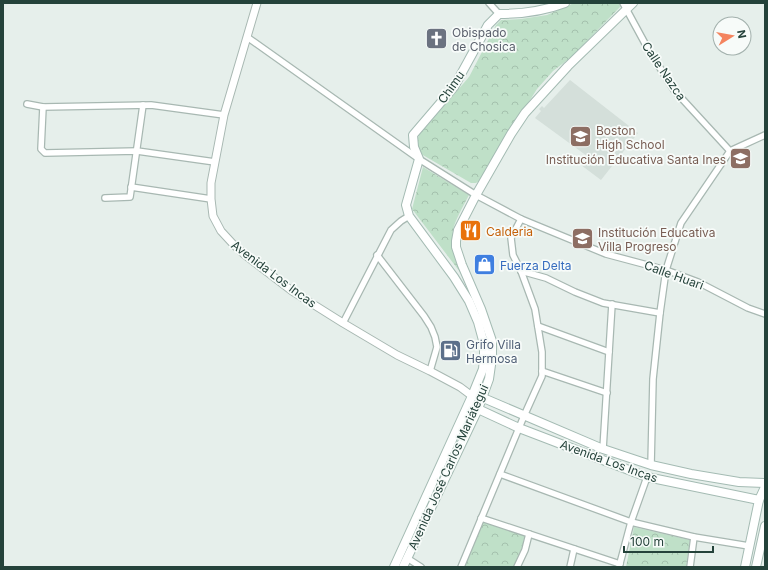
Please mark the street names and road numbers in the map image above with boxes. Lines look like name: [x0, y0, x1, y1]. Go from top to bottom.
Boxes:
street label: Calle Nazca: [639, 39, 689, 103]
street label: Chimu: [434, 68, 468, 106]
street label: Avenida Los Incas: [229, 237, 319, 311]
street label: Calle Huari: [642, 257, 706, 293]
street label: Avenida José Carlos Mariátegui: [405, 382, 491, 552]
street label: Avenida Los Incas: [558, 436, 660, 486]

